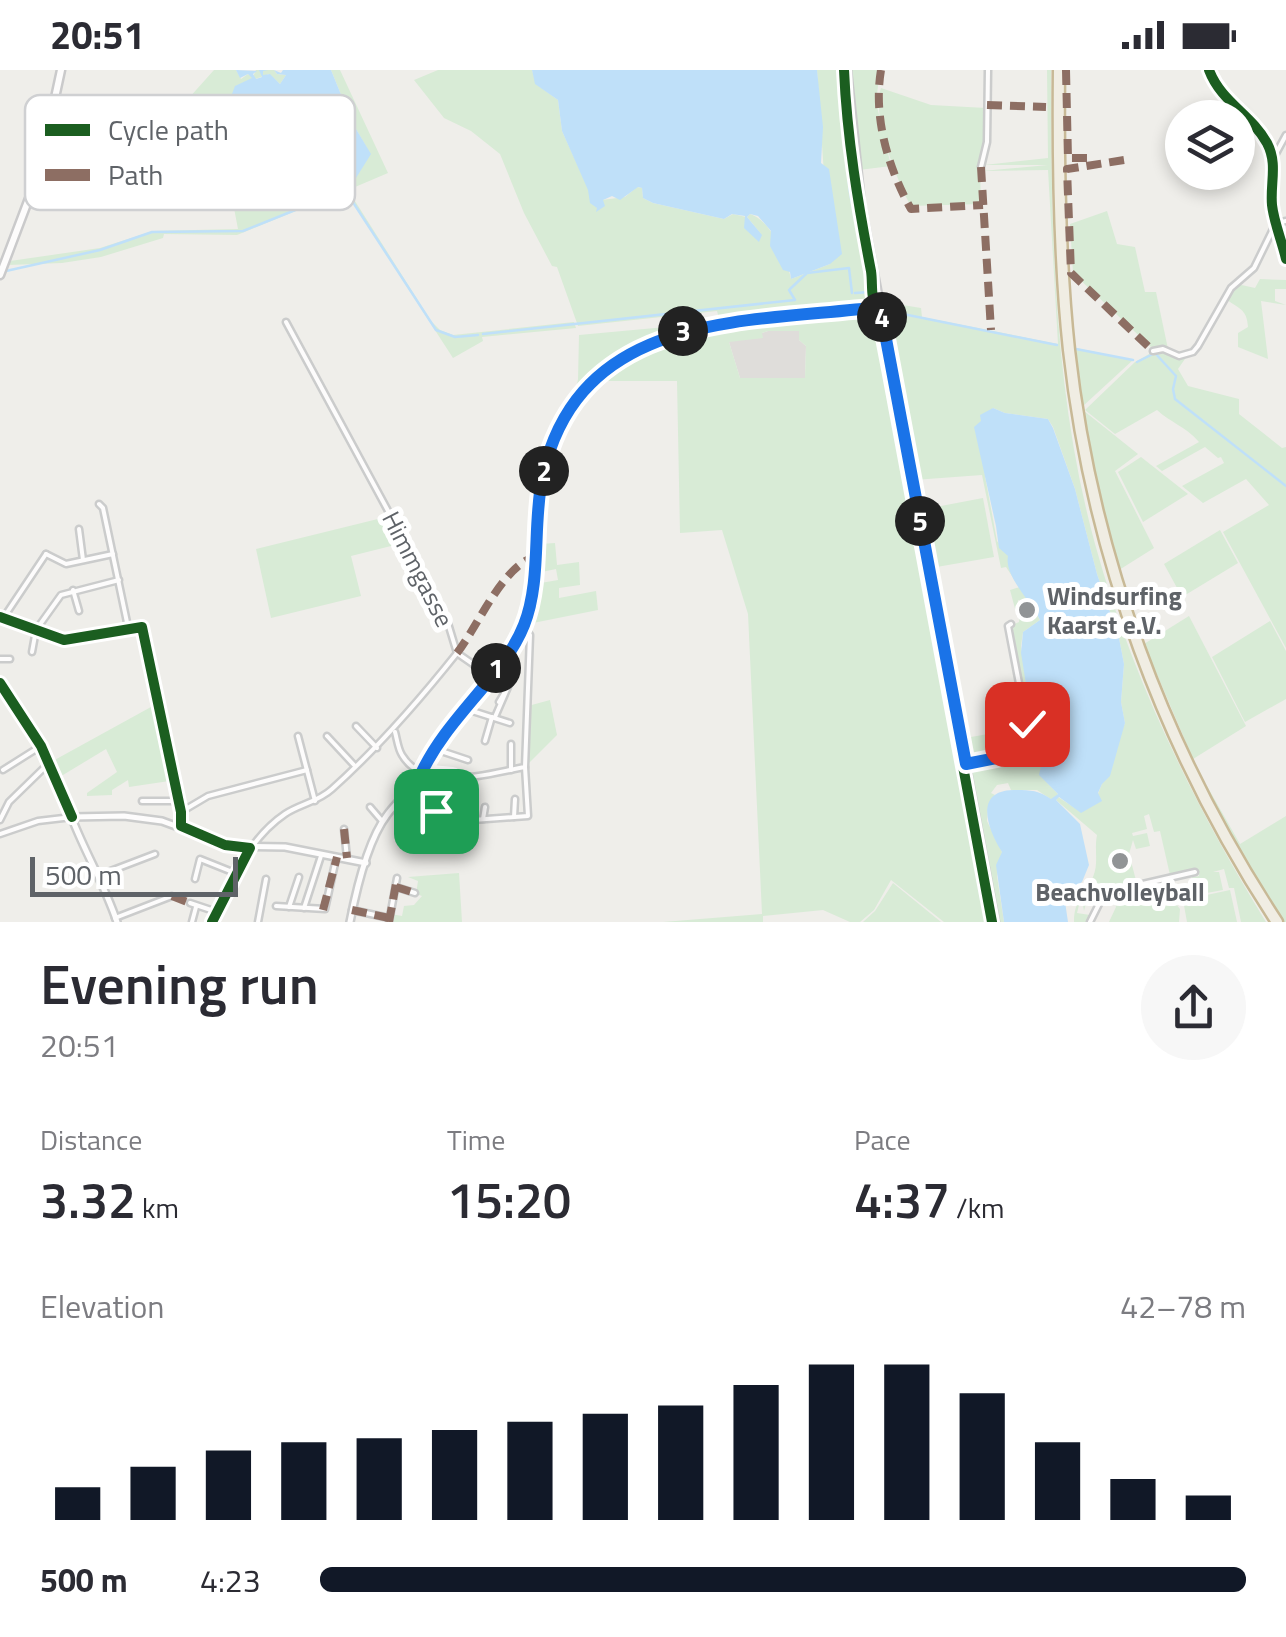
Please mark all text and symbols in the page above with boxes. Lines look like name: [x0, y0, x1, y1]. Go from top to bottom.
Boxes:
text: 20:51: [50, 6, 145, 64]
legend: [25, 95, 355, 210]
map controls: [1165, 100, 1255, 190]
button: layers: [1165, 100, 1255, 190]
text: Cycle path: [108, 108, 229, 151]
text: Path: [108, 153, 163, 196]
pin: 4: [857, 292, 907, 342]
text: 4: [874, 295, 890, 338]
pin: 3: [658, 306, 708, 356]
text: 3: [675, 309, 691, 352]
pin: 2: [519, 446, 569, 496]
text: 2: [536, 449, 552, 492]
pin: 5: [895, 496, 945, 546]
text: 5: [912, 499, 928, 542]
street label: Himmgasse: [373, 505, 463, 633]
place label: Windsurfing Kaarst e.V.: [1047, 577, 1182, 644]
marker: Windsurfing Kaarst e.V.: [1016, 599, 1038, 621]
pin: 1: [471, 643, 521, 693]
text: 1: [488, 646, 504, 689]
pin: [985, 682, 1070, 767]
icon: check: [1000, 697, 1055, 752]
pin: [394, 769, 479, 854]
icon: arrive: [409, 784, 464, 839]
marker: Beachvolleyball: [1109, 850, 1131, 872]
scale bar: [30, 852, 238, 896]
text: 500 m: [45, 853, 122, 896]
place label: Beachvolleyball: [1035, 873, 1205, 911]
text: Evening run: [40, 942, 319, 1025]
button: share: [1141, 955, 1246, 1060]
text: 20:51: [40, 1021, 119, 1069]
text: Distance: [40, 1118, 142, 1161]
text: Time: [447, 1118, 505, 1161]
text: Pace: [854, 1118, 911, 1161]
text: 3.32: [40, 1161, 136, 1237]
text: 15:20: [447, 1161, 571, 1237]
text: 4:37: [854, 1161, 950, 1237]
text: km: [136, 1186, 179, 1229]
text: /km: [950, 1186, 1004, 1229]
text: Elevation: [40, 1282, 164, 1330]
text: 42–78 m: [1120, 1282, 1246, 1330]
text: 500 m: [40, 1556, 128, 1604]
text: 4:23: [200, 1556, 261, 1604]

